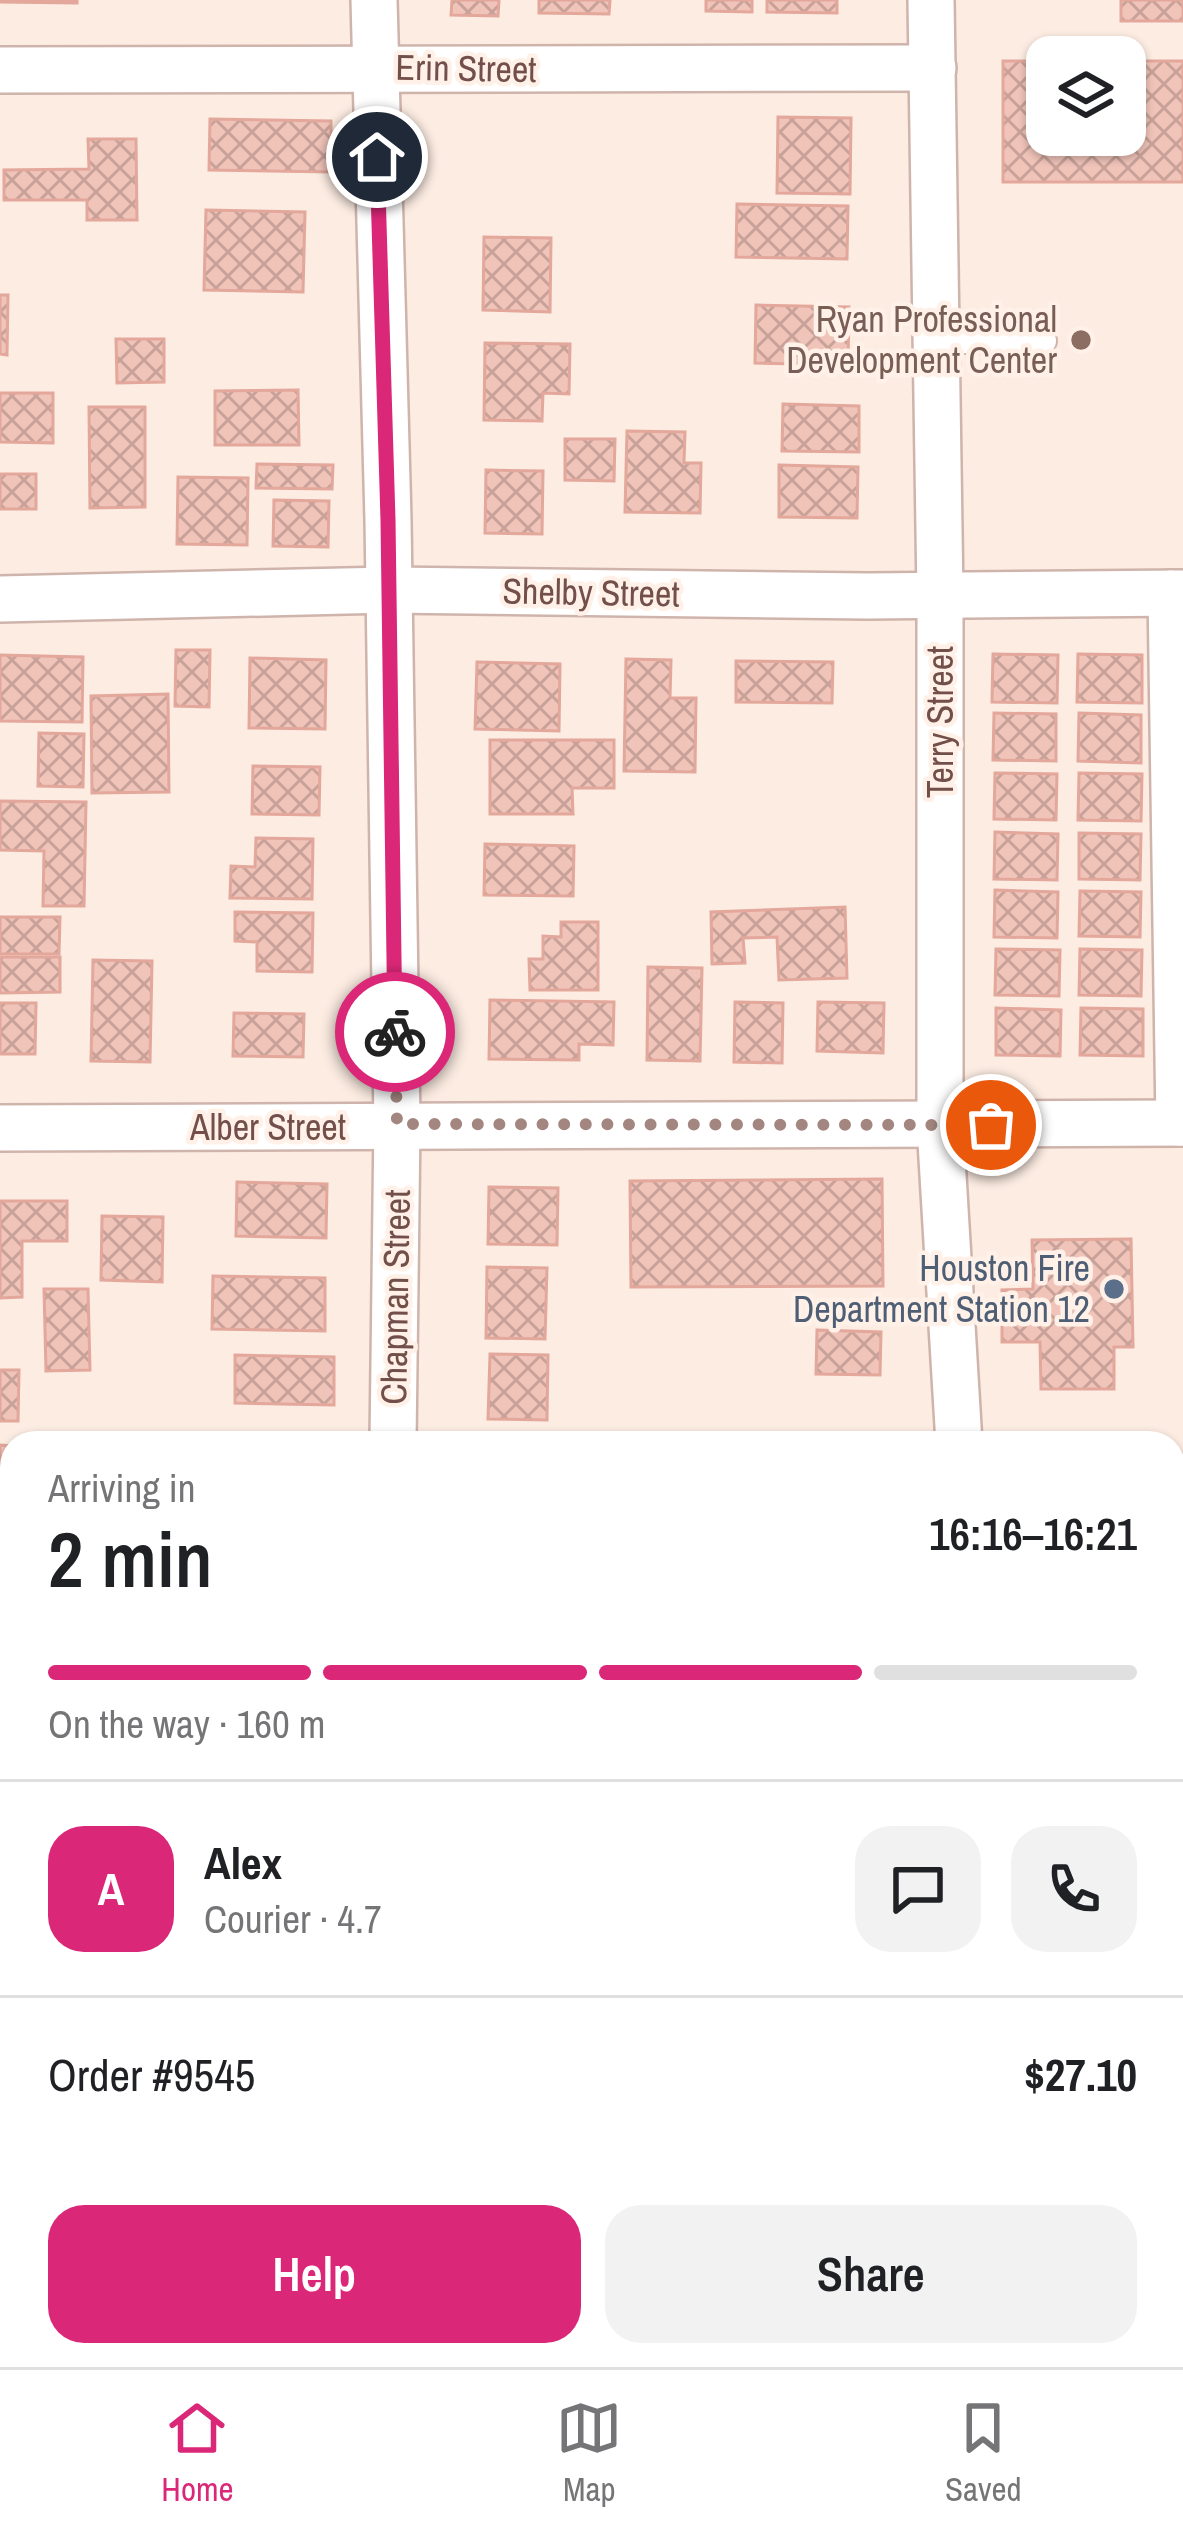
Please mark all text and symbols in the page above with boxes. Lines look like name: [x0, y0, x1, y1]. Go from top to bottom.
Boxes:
map controls: [1026, 36, 1146, 156]
button: layers: [1026, 36, 1146, 156]
street label: Erin Street: [395, 43, 537, 93]
pin: [326, 106, 428, 208]
icon: home: [344, 124, 410, 190]
place label: Ryan Professional Development Center: [786, 295, 1057, 384]
marker: Ryan Professional Development Center: [1068, 327, 1094, 353]
street label: Shelby Street: [502, 566, 680, 618]
street label: Terry Street: [916, 646, 964, 798]
courier: [335, 972, 455, 1092]
icon: bike: [362, 999, 428, 1065]
pin: [940, 1074, 1042, 1176]
icon: bag: [958, 1092, 1024, 1158]
street label: Alber Street: [189, 1103, 346, 1151]
street label: Chapman Street: [369, 1189, 421, 1405]
place label: Houston Fire Department Station 12: [793, 1244, 1090, 1333]
marker: Houston Fire Department Station 12: [1101, 1276, 1127, 1302]
text: Arriving in: [48, 1462, 196, 1514]
text: 16:16–16:21: [929, 1503, 1137, 1564]
text: 2 min: [48, 1506, 213, 1611]
text: On the way · 160 m: [48, 1698, 325, 1750]
button: chat: [855, 1826, 981, 1952]
button: phone: [1011, 1826, 1137, 1952]
text: Alex: [204, 1832, 282, 1893]
text: A: [98, 1858, 124, 1919]
text: Courier · 4.7: [204, 1893, 382, 1945]
text: Order #9545: [48, 2044, 255, 2105]
text: $27.10: [1024, 2044, 1137, 2105]
button: Help: [48, 2205, 581, 2343]
button: Share: [605, 2205, 1137, 2343]
tab: Home: [161, 2395, 234, 2511]
tab: Map: [556, 2395, 622, 2511]
tab: Saved: [945, 2395, 1022, 2511]

